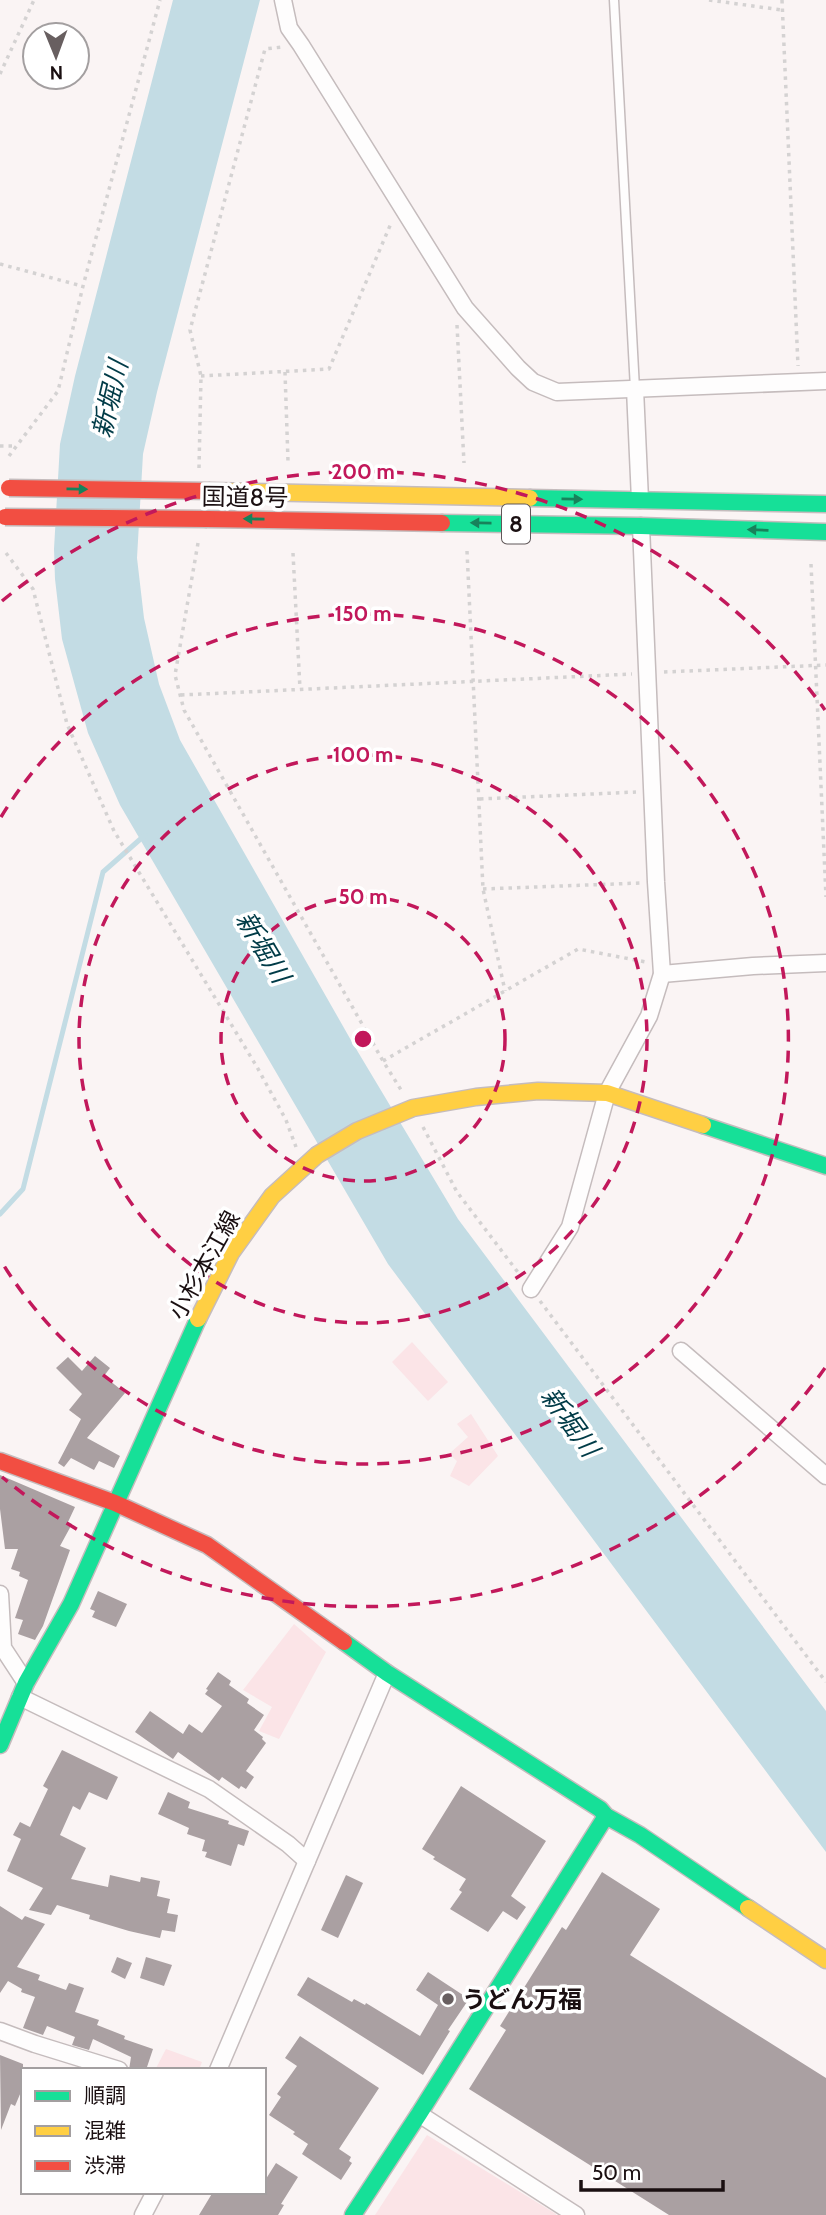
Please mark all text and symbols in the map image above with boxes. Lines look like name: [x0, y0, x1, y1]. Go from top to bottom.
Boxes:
north arrow: [21, 21, 91, 91]
text: N: [49, 61, 63, 84]
water label: 新堀川: [86, 354, 135, 441]
text: 200 m: [331, 459, 395, 484]
street label: 国道8号: [201, 482, 289, 512]
one-way arrow: [66, 483, 88, 495]
one-way arrow: [561, 493, 583, 504]
road number: 8: [502, 504, 530, 544]
one-way arrow: [243, 514, 265, 525]
one-way arrow: [470, 517, 492, 529]
one-way arrow: [747, 524, 769, 535]
text: 150 m: [335, 601, 391, 626]
text: 100 m: [333, 742, 393, 767]
text: 50 m: [338, 884, 388, 909]
water label: 新堀川: [229, 905, 298, 991]
centre of rings: [351, 1027, 375, 1051]
street label: 小杉本江線: [162, 1205, 246, 1325]
water label: 新堀川: [534, 1381, 608, 1465]
place label: うどん万福: [462, 1985, 582, 2014]
marker: うどん万福: [440, 1991, 456, 2007]
legend: [21, 2068, 266, 2194]
text: 順調: [84, 2083, 126, 2108]
text: 混雑: [84, 2118, 126, 2143]
scale bar: [581, 2148, 723, 2192]
text: 渋滞: [84, 2153, 126, 2178]
text: 50 m: [592, 2160, 641, 2185]

